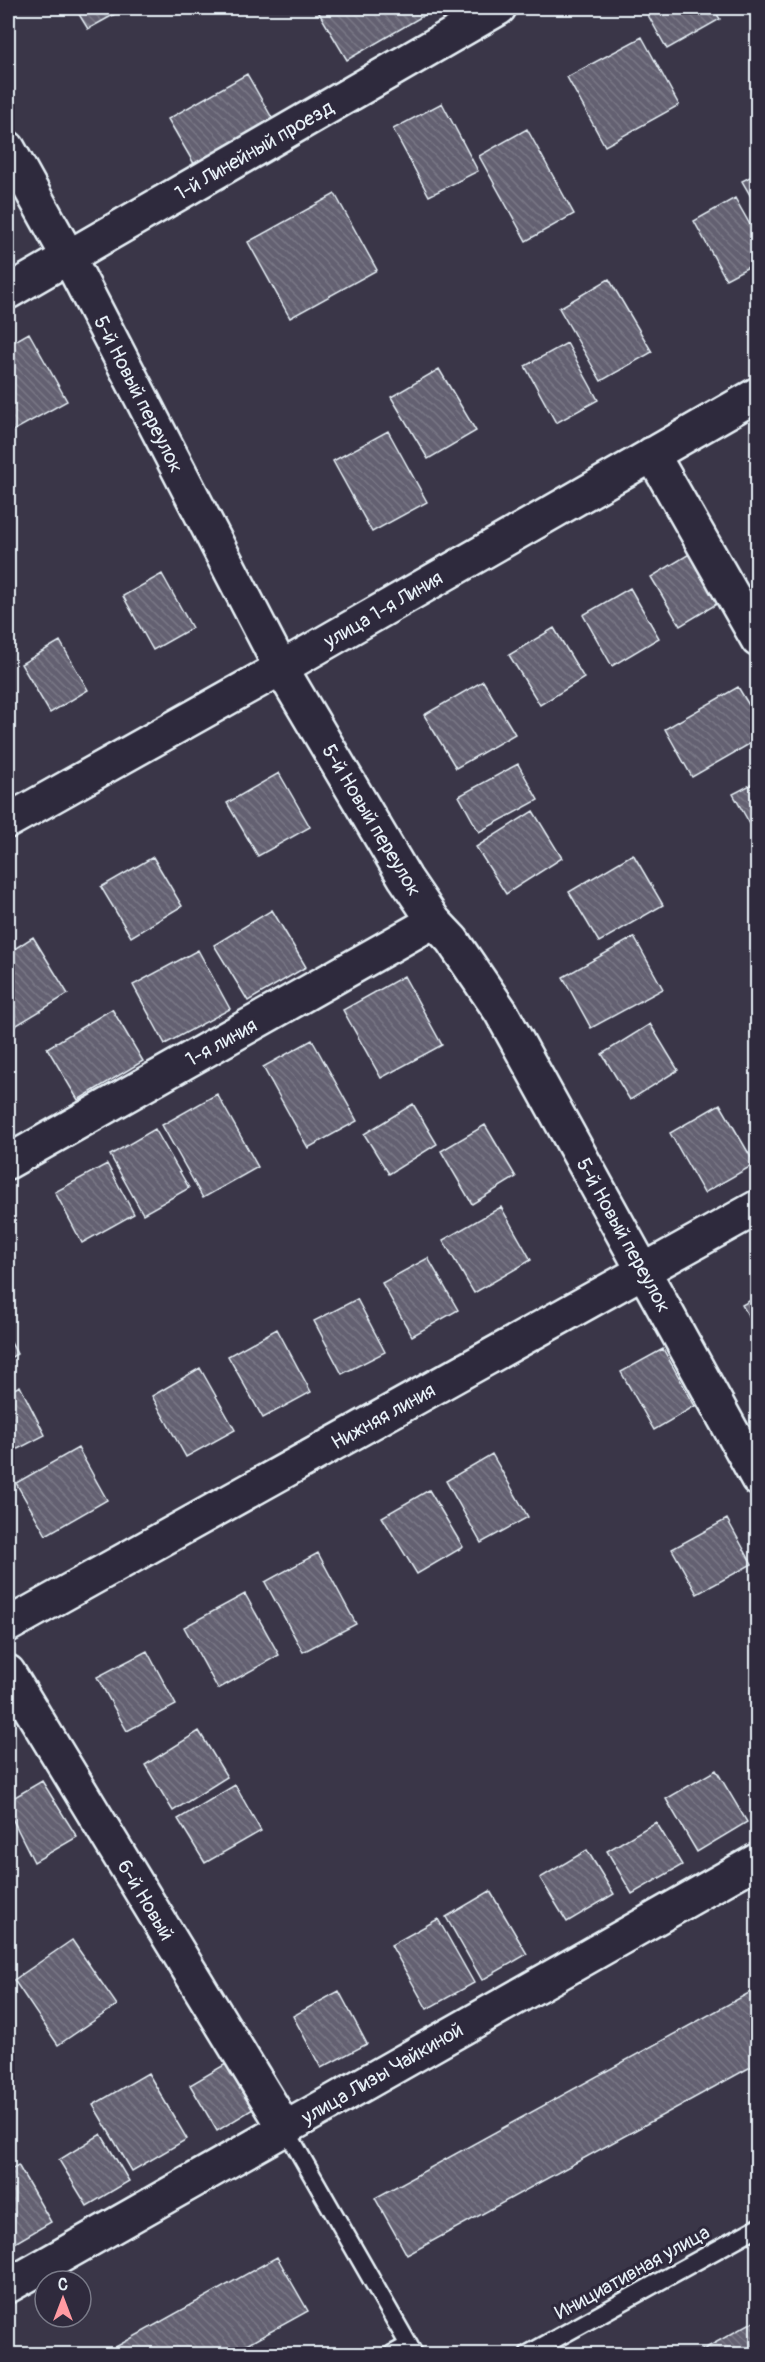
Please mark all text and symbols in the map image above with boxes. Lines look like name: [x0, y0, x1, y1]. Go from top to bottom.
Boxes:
street label: 1-й Линейный проезд: [170, 95, 338, 206]
street label: 5-й Новый переулок: [88, 312, 189, 477]
street label: улица 1-я Линия: [318, 565, 447, 654]
street label: 5-й Новый переулок: [316, 740, 427, 901]
street label: 1-я линия: [181, 1013, 261, 1072]
street label: 5-й Новый переулок: [571, 1154, 676, 1317]
street label: Нижняя линия: [327, 1378, 440, 1455]
street label: 6-й Новый: [112, 1855, 179, 1945]
street label: улица Лизы Чайкиной: [296, 2017, 467, 2130]
street label: Инициативная улица: [550, 2220, 714, 2325]
north arrow: [33, 2269, 93, 2329]
text: С: [58, 2275, 68, 2295]

